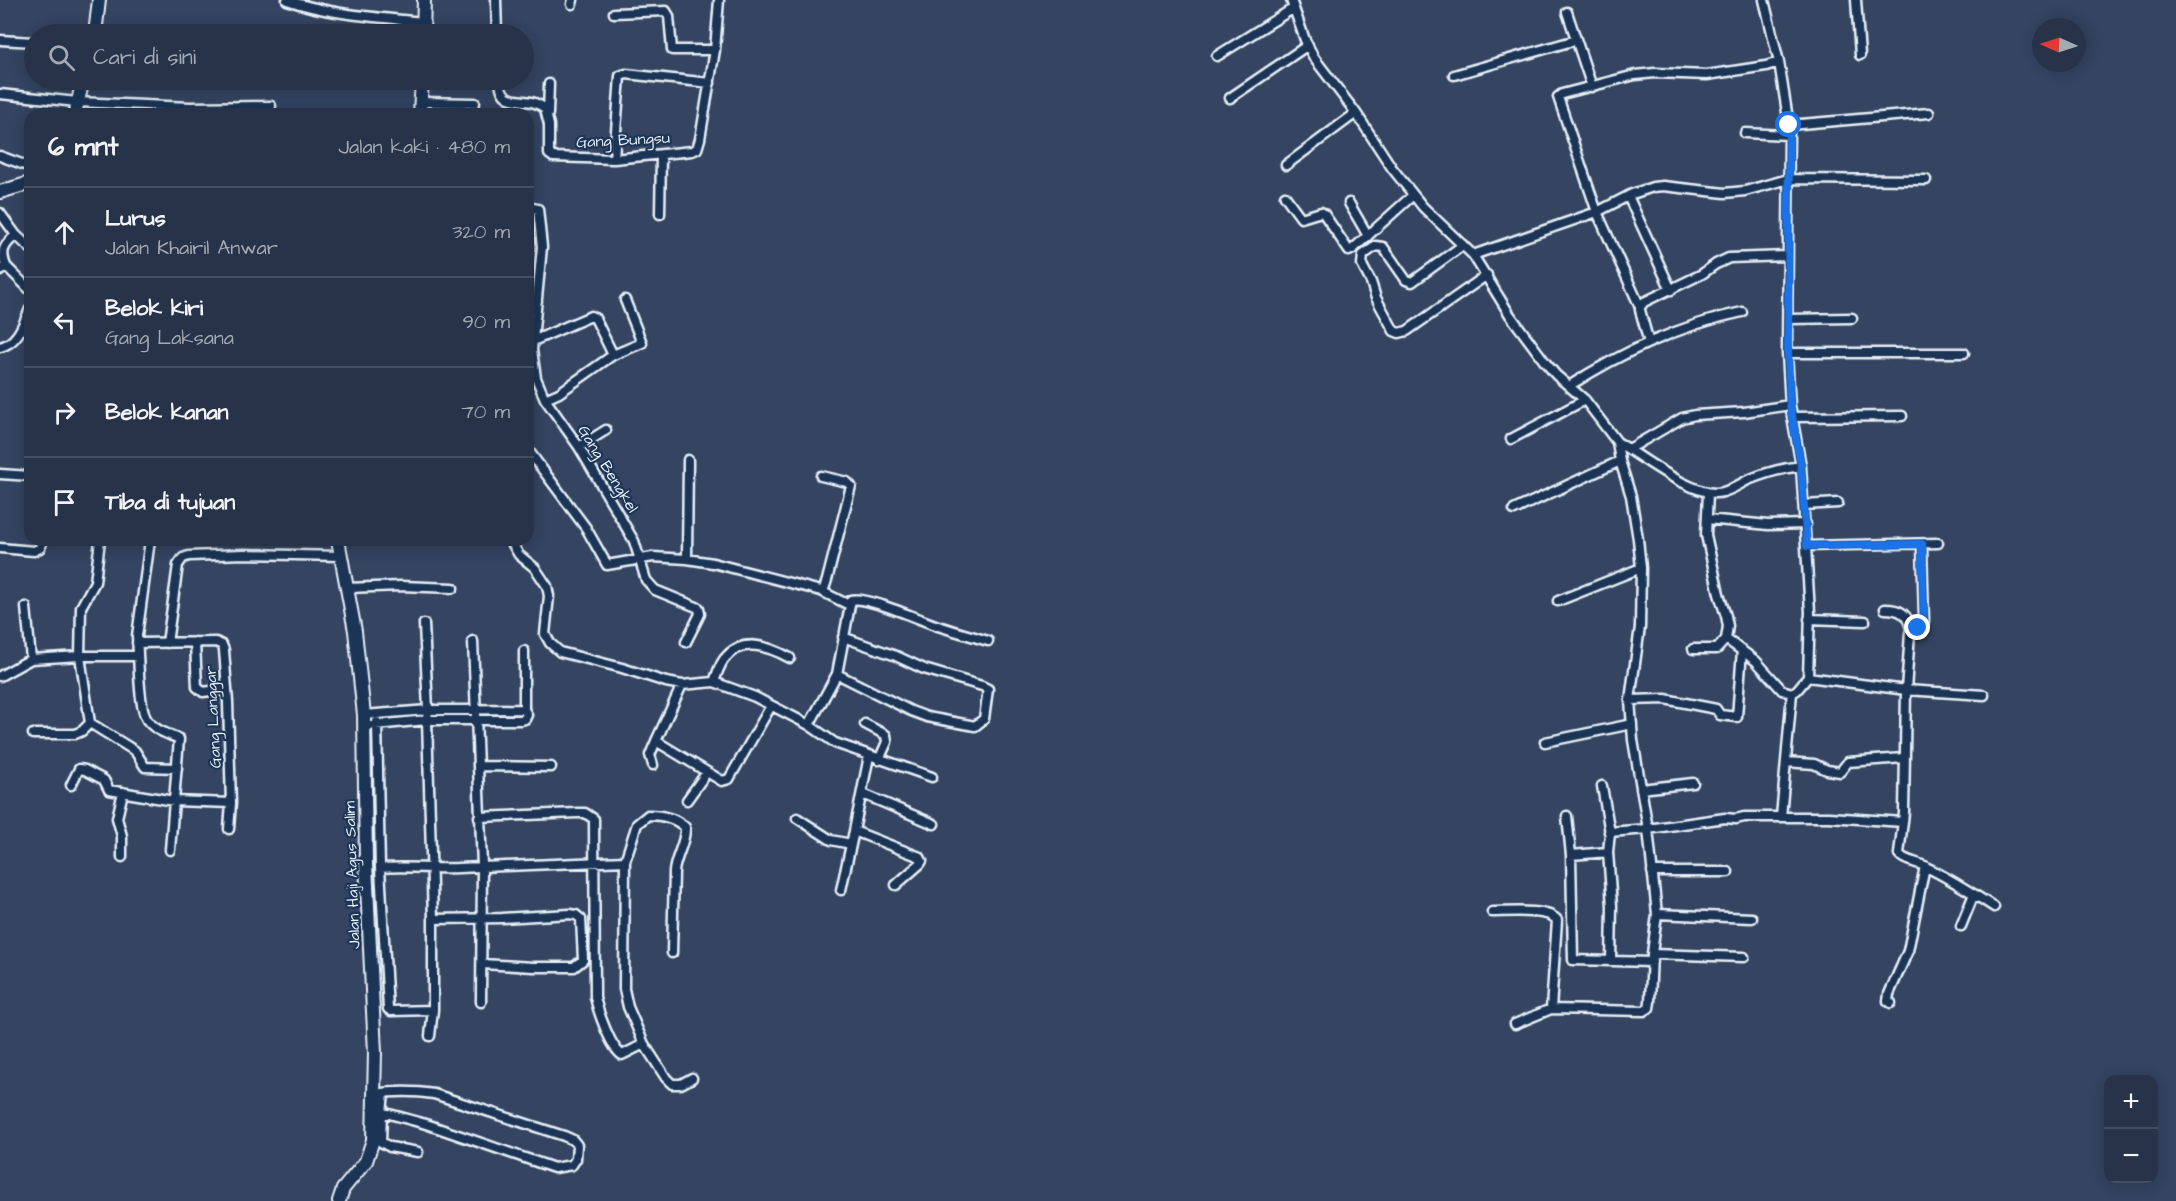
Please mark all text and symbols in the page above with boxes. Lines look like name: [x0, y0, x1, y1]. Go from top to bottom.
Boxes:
north arrow: [2032, 18, 2086, 72]
search box: [24, 24, 534, 90]
icon: search: [45, 41, 78, 74]
text: Cari di sini: [93, 42, 196, 73]
route start: [1775, 111, 1801, 137]
street label: Gang Bungsu: [576, 127, 670, 154]
text: 6 mnt: [48, 129, 118, 165]
text: Jalan kaki · 480 m: [339, 133, 510, 161]
text: Lurus: [105, 203, 166, 234]
icon: ahead: [48, 216, 81, 249]
text: 320 m: [452, 218, 510, 246]
text: Jalan Khairil Anwar: [105, 234, 278, 262]
text: Belok kiri: [105, 293, 203, 324]
icon: left: [48, 306, 81, 339]
text: 90 m: [462, 308, 510, 336]
text: Gang Laksana: [105, 324, 234, 352]
icon: right: [48, 396, 81, 429]
text: Belok kanan: [105, 397, 229, 428]
text: 70 m: [462, 398, 510, 426]
street label: Gang Bengkel: [572, 421, 644, 517]
icon: arrive: [48, 486, 81, 519]
text: Tiba di tujuan: [105, 487, 235, 518]
route end: [1904, 614, 1930, 640]
street label: Gang Langgar: [199, 665, 228, 769]
street label: Jalan Haji Agus Salim: [338, 800, 367, 949]
map controls: [2104, 1075, 2158, 1183]
button: +: [2104, 1075, 2158, 1129]
button: −: [2104, 1129, 2158, 1183]

